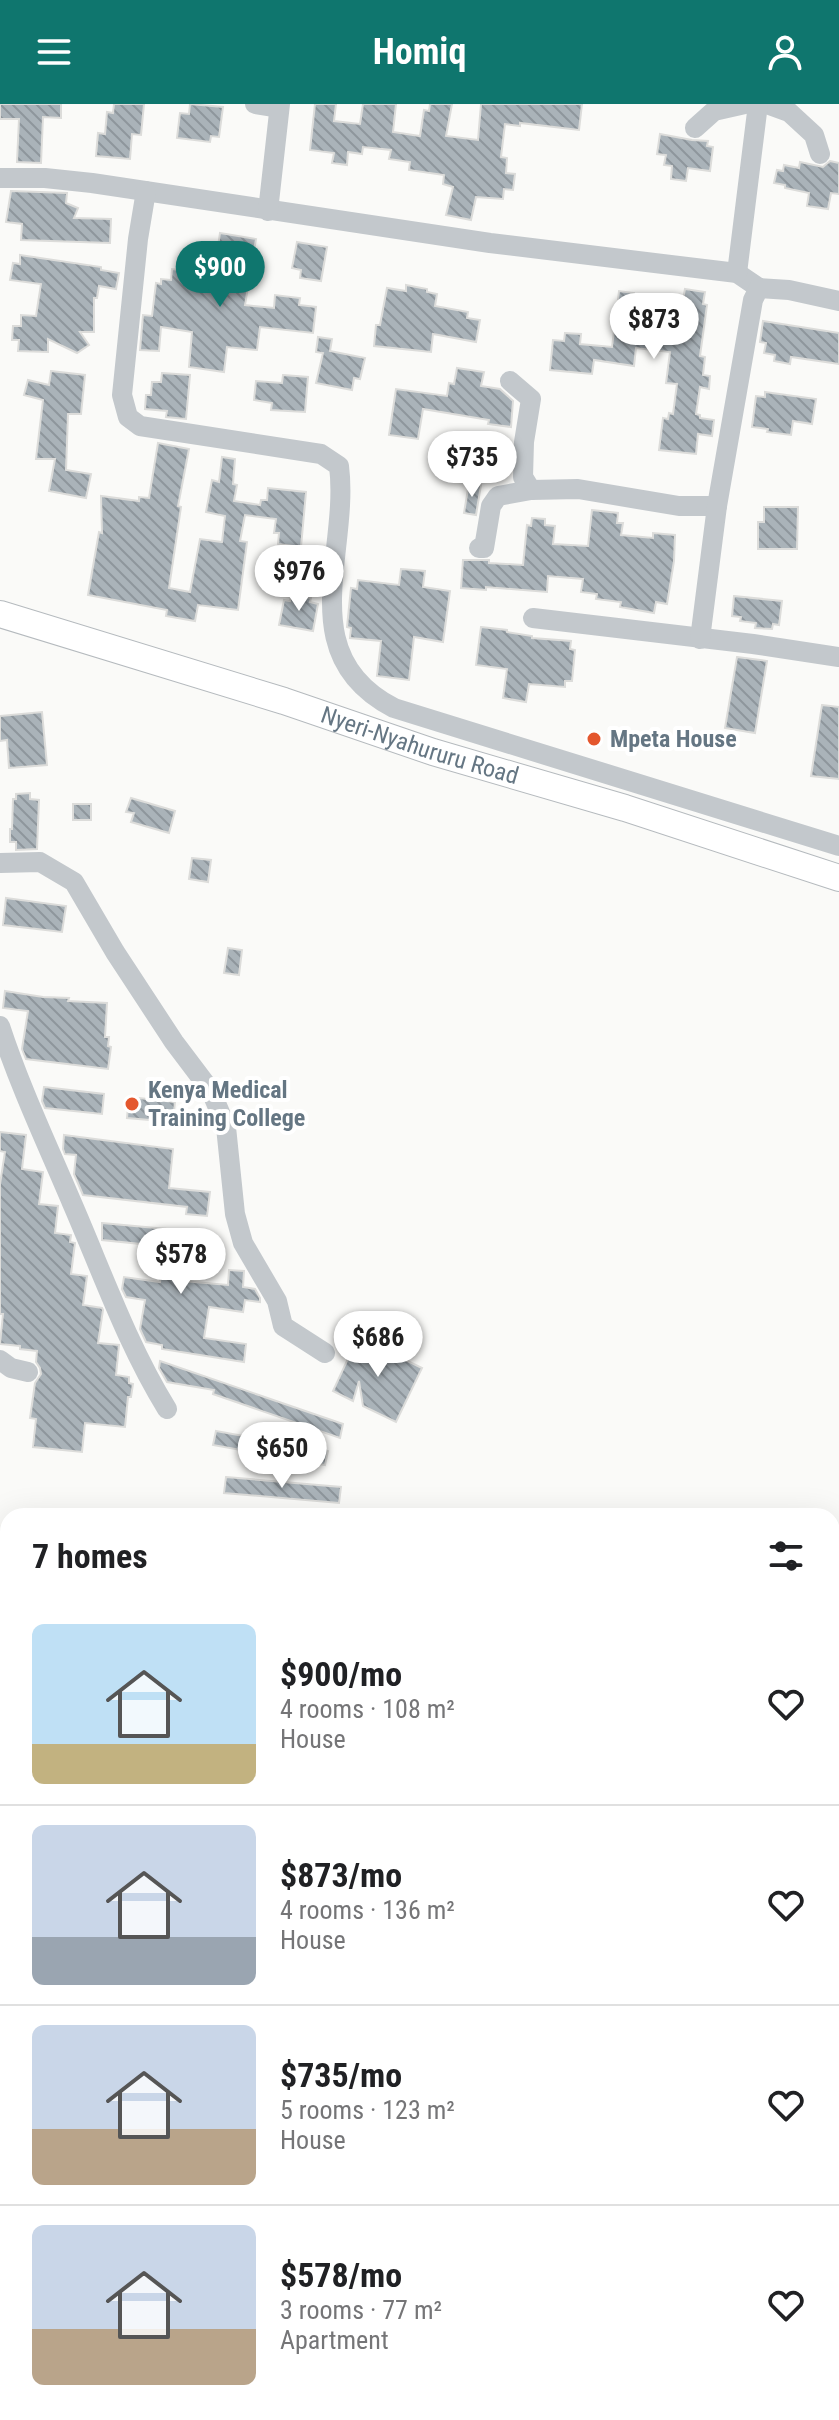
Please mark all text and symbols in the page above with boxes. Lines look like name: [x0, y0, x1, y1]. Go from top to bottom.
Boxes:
icon: menu: [32, 30, 76, 74]
icon: person: [763, 30, 807, 74]
text: Homiq: [373, 31, 466, 73]
pin: $900: [173, 241, 267, 309]
text: $900: [194, 252, 246, 282]
pin: $873: [607, 293, 701, 361]
text: $873: [628, 304, 680, 334]
pin: $735: [425, 431, 519, 499]
text: $735: [446, 442, 498, 472]
pin: $976: [252, 545, 346, 613]
text: $976: [273, 556, 325, 586]
street label: Nyeri-Nyahururu Road: [317, 701, 522, 790]
place label: Mpeta House: [610, 725, 737, 753]
marker: Mpeta House: [585, 730, 603, 748]
place label: Kenya Medical Training College: [148, 1076, 305, 1132]
marker: Kenya Medical Training College: [123, 1095, 141, 1113]
pin: $578: [134, 1228, 228, 1296]
text: $578: [155, 1239, 207, 1269]
pin: $686: [331, 1311, 425, 1379]
text: $686: [352, 1322, 404, 1352]
pin: $650: [235, 1422, 329, 1490]
text: $650: [256, 1433, 308, 1463]
icon: filters: [764, 1534, 808, 1578]
text: 7 homes: [32, 1536, 148, 1576]
text: $900/mo: [280, 1654, 402, 1694]
icon: home: [96, 1656, 192, 1752]
icon: heart: [764, 1682, 808, 1726]
text: 4 rooms · 108 m²: [280, 1694, 455, 1724]
text: House: [280, 1724, 346, 1754]
text: $873/mo: [280, 1855, 402, 1895]
icon: home: [96, 1857, 192, 1953]
icon: heart: [764, 1883, 808, 1927]
text: 4 rooms · 136 m²: [280, 1895, 455, 1925]
text: House: [280, 1925, 346, 1955]
text: $735/mo: [280, 2055, 402, 2095]
icon: home: [96, 2057, 192, 2153]
icon: heart: [764, 2083, 808, 2127]
text: 5 rooms · 123 m²: [280, 2095, 455, 2125]
text: House: [280, 2125, 346, 2155]
text: $578/mo: [280, 2255, 402, 2295]
icon: home: [96, 2257, 192, 2353]
icon: heart: [764, 2283, 808, 2327]
text: 3 rooms · 77 m²: [280, 2295, 442, 2325]
text: Apartment: [280, 2325, 389, 2355]

